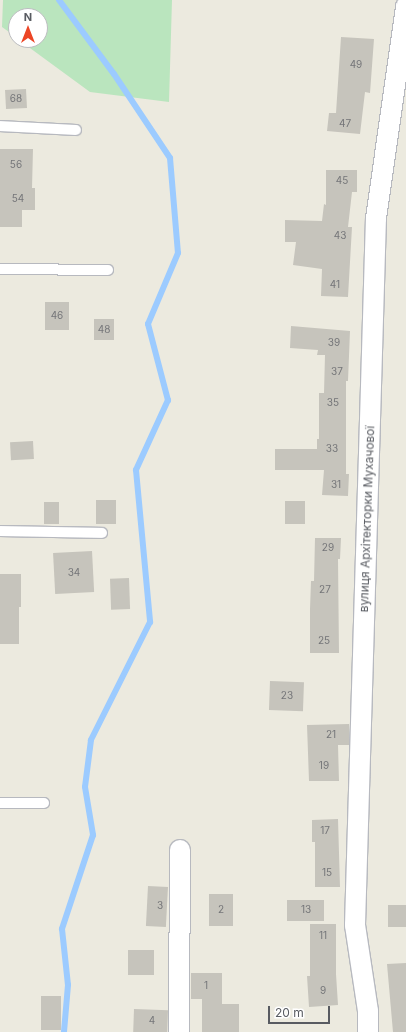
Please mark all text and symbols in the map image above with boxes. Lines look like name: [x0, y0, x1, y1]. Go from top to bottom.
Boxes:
north arrow: [8, 8, 48, 48]
text: N: [24, 10, 32, 24]
house number: 49: [350, 59, 362, 71]
house number: 68: [10, 93, 22, 105]
house number: 47: [339, 118, 351, 130]
house number: 56: [10, 159, 22, 171]
house number: 45: [336, 175, 348, 187]
house number: 54: [12, 193, 24, 205]
house number: 43: [334, 230, 346, 242]
house number: 41: [330, 279, 340, 291]
house number: 46: [51, 310, 63, 322]
house number: 48: [98, 324, 110, 336]
house number: 39: [328, 337, 340, 349]
house number: 37: [331, 366, 343, 378]
house number: 35: [327, 397, 339, 409]
street label: вулиця Архітекторки Мухачової: [357, 425, 377, 613]
house number: 33: [326, 443, 338, 455]
house number: 31: [331, 479, 341, 491]
house number: 29: [322, 542, 334, 554]
house number: 34: [68, 567, 80, 579]
house number: 27: [319, 584, 331, 596]
house number: 25: [318, 635, 330, 647]
house number: 23: [281, 690, 293, 702]
house number: 21: [326, 729, 336, 741]
house number: 19: [319, 760, 329, 772]
house number: 17: [320, 825, 330, 837]
house number: 15: [322, 867, 332, 879]
house number: 3: [157, 900, 163, 912]
house number: 2: [218, 904, 224, 916]
house number: 13: [301, 904, 311, 916]
house number: 11: [319, 930, 327, 942]
house number: 1: [204, 980, 208, 992]
house number: 9: [320, 985, 326, 997]
scale bar: [270, 998, 332, 1024]
text: 20 m: [275, 1005, 304, 1020]
house number: 4: [149, 1015, 155, 1027]

